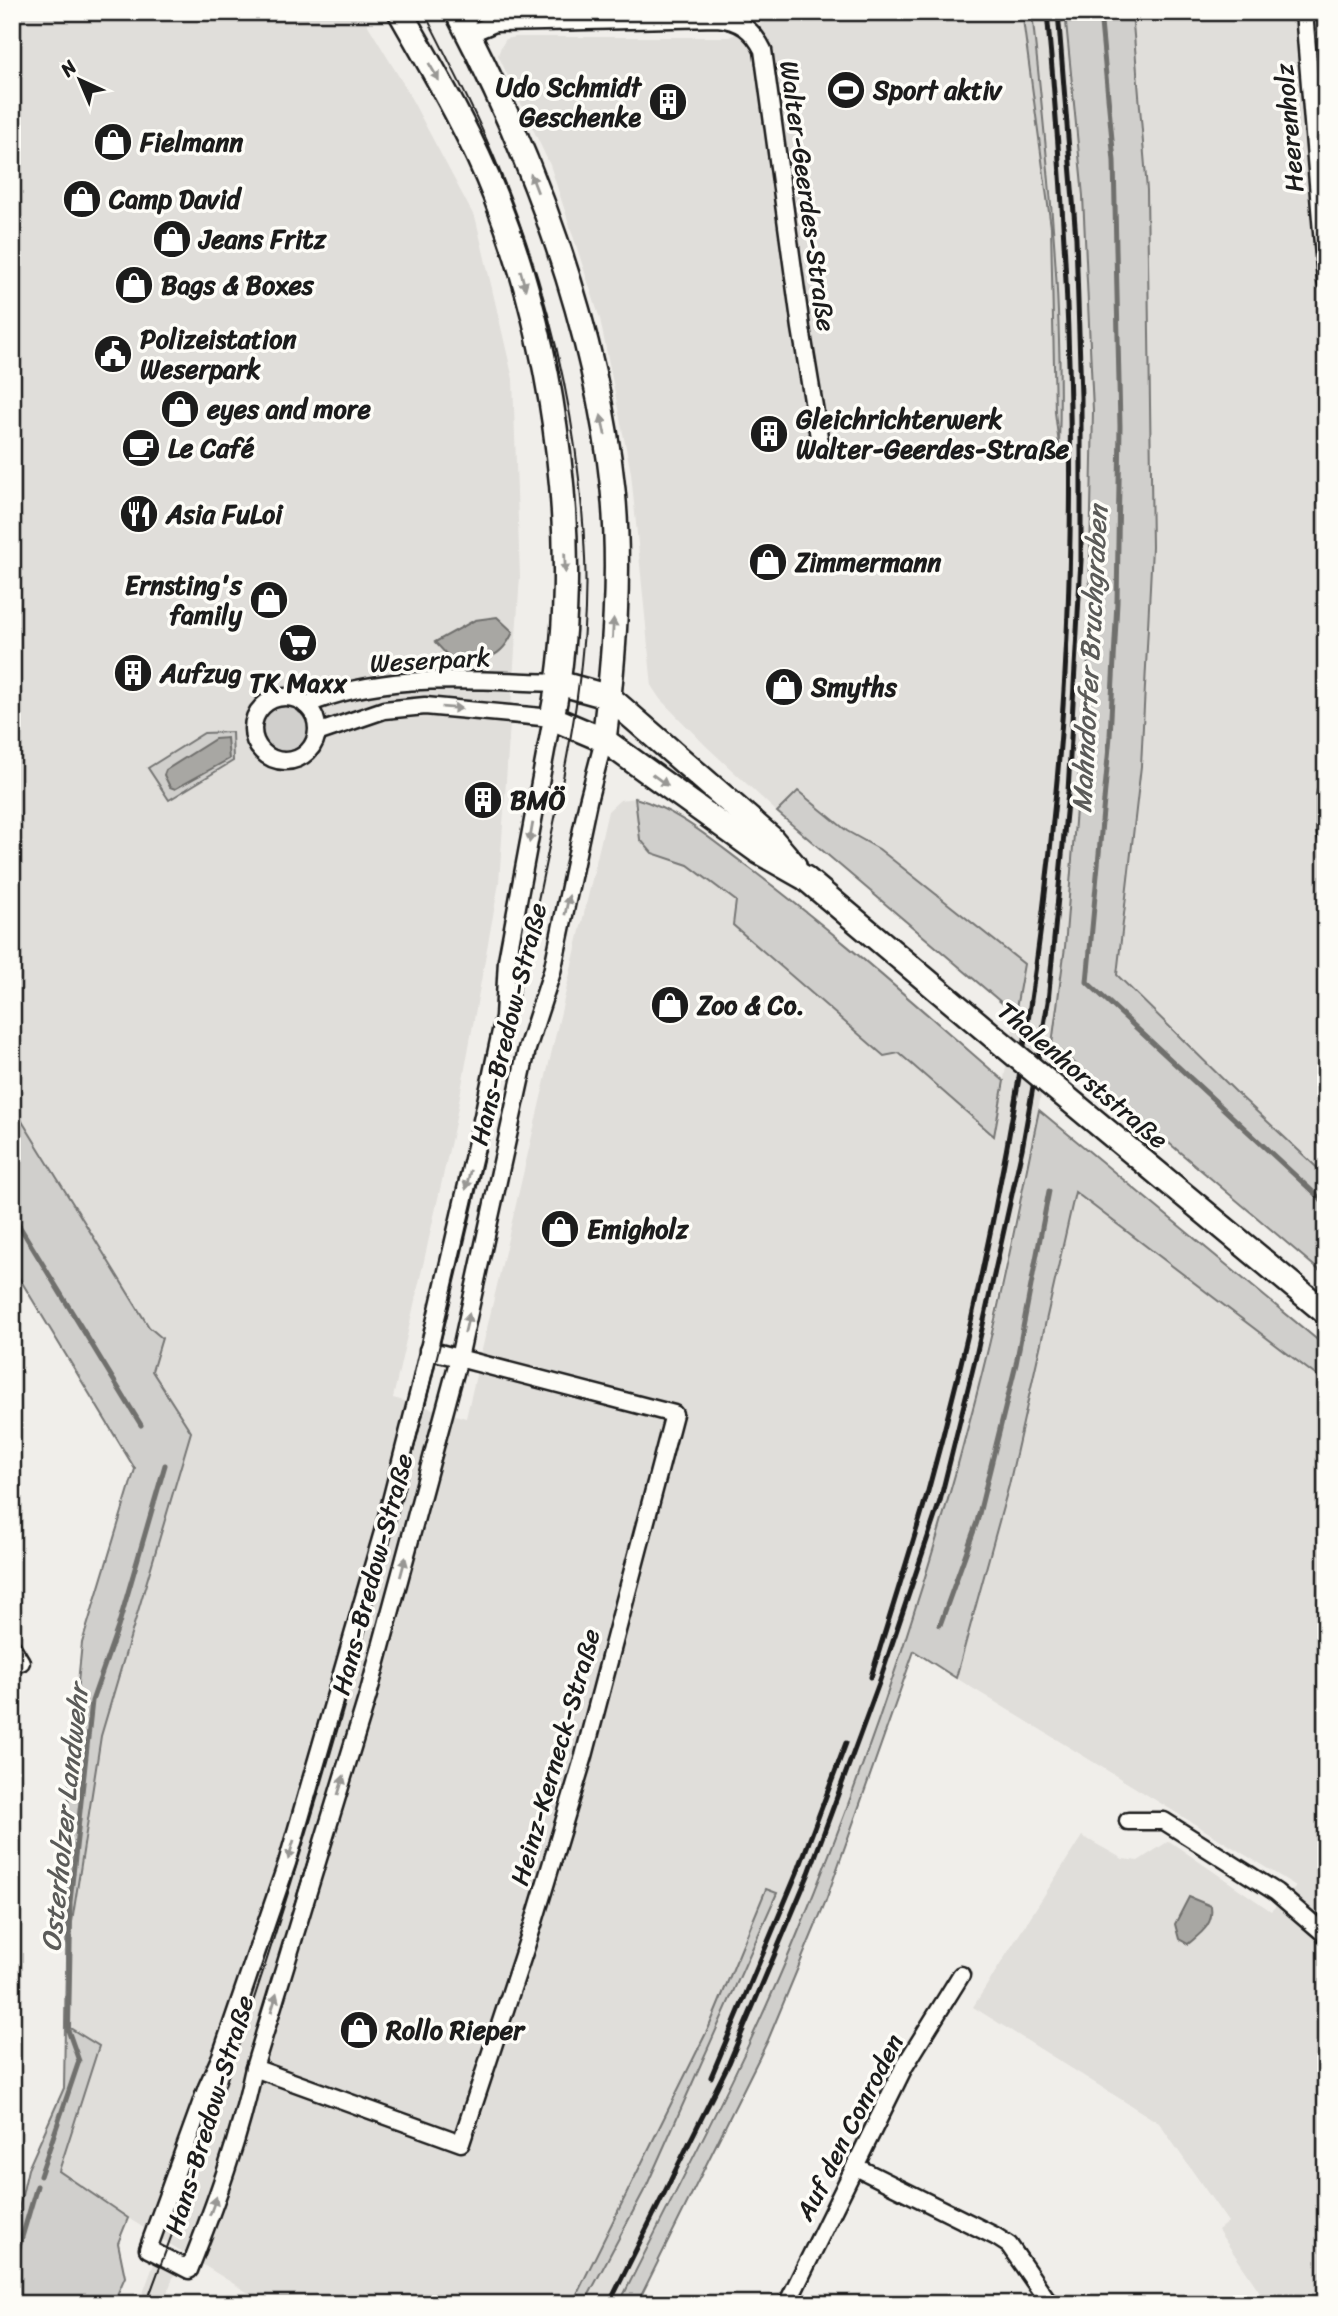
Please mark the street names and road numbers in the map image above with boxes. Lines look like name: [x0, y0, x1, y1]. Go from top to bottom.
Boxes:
street label: Walter-Geerdes-Straße: [766, 58, 850, 334]
street label: Heerenholz: [1260, 61, 1318, 194]
street label: Weserpark: [369, 634, 492, 686]
street label: Hans-Bredow-Straße: [456, 898, 560, 1150]
street label: Thalenhorststraße: [987, 989, 1179, 1161]
street label: Hans-Bredow-Straße: [318, 1448, 426, 1700]
street label: Heinz-Kerneck-Straße: [496, 1623, 614, 1891]
street label: Hans-Bredow-Straße: [151, 1989, 267, 2241]
street label: Auf den Conroden: [781, 2025, 916, 2230]

